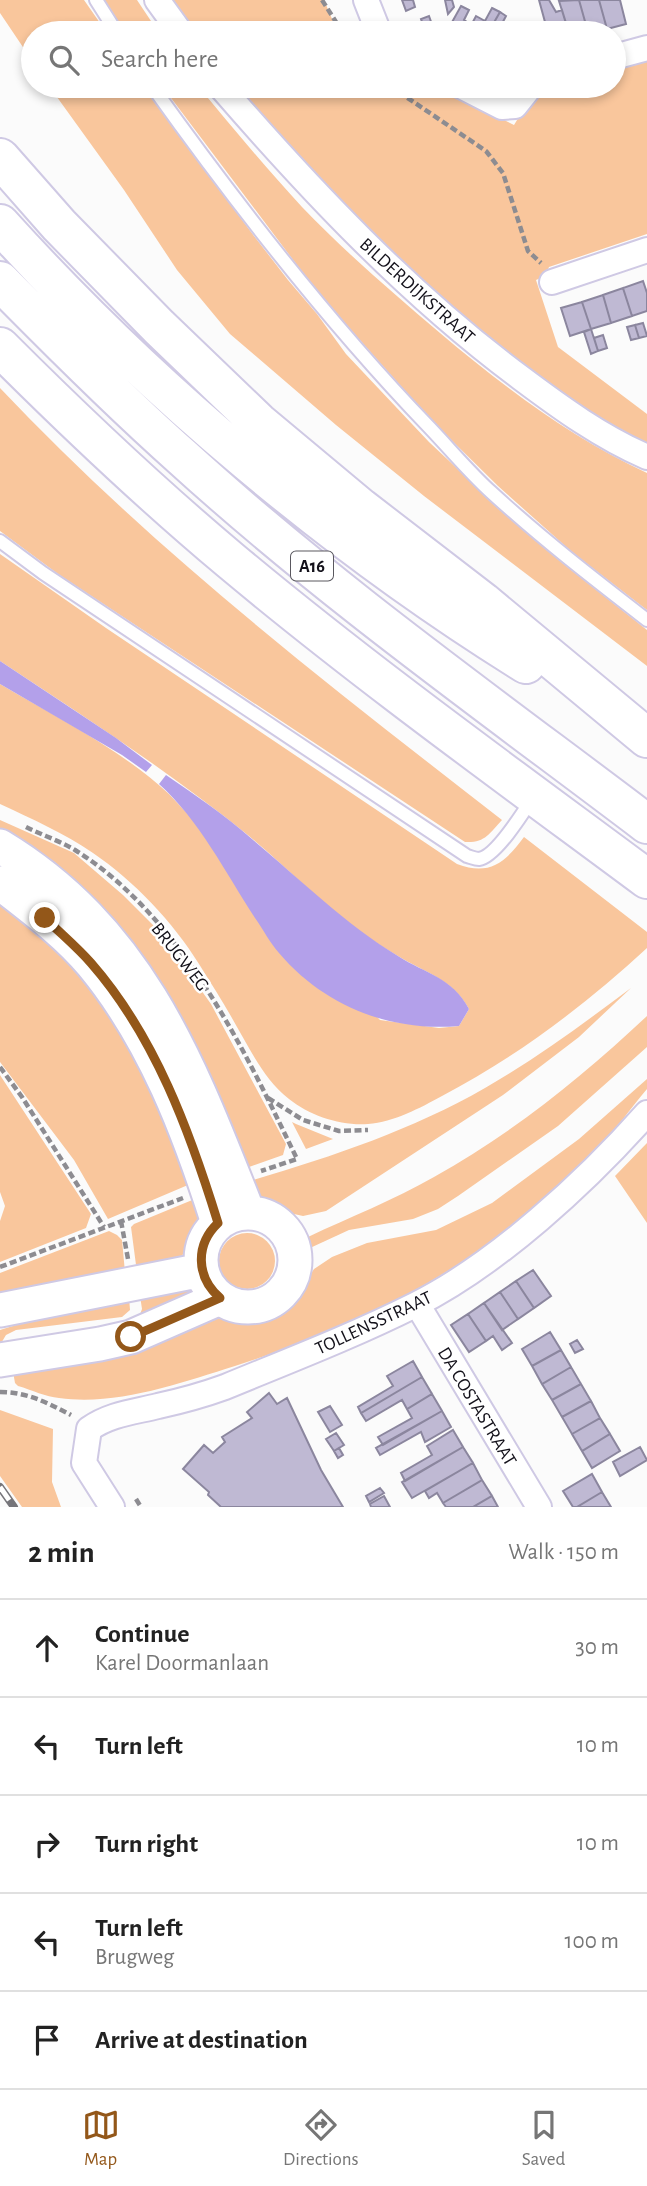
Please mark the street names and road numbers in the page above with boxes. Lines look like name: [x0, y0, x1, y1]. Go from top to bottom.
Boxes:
street label: BILDERDIJKSTRAAT: [356, 235, 478, 348]
road number: A16: [291, 552, 333, 580]
street label: BRUGWEG: [147, 919, 212, 995]
street label: TOLLENSSTRAAT: [312, 1288, 435, 1359]
street label: DA COSTASTRAAT: [434, 1344, 520, 1469]

